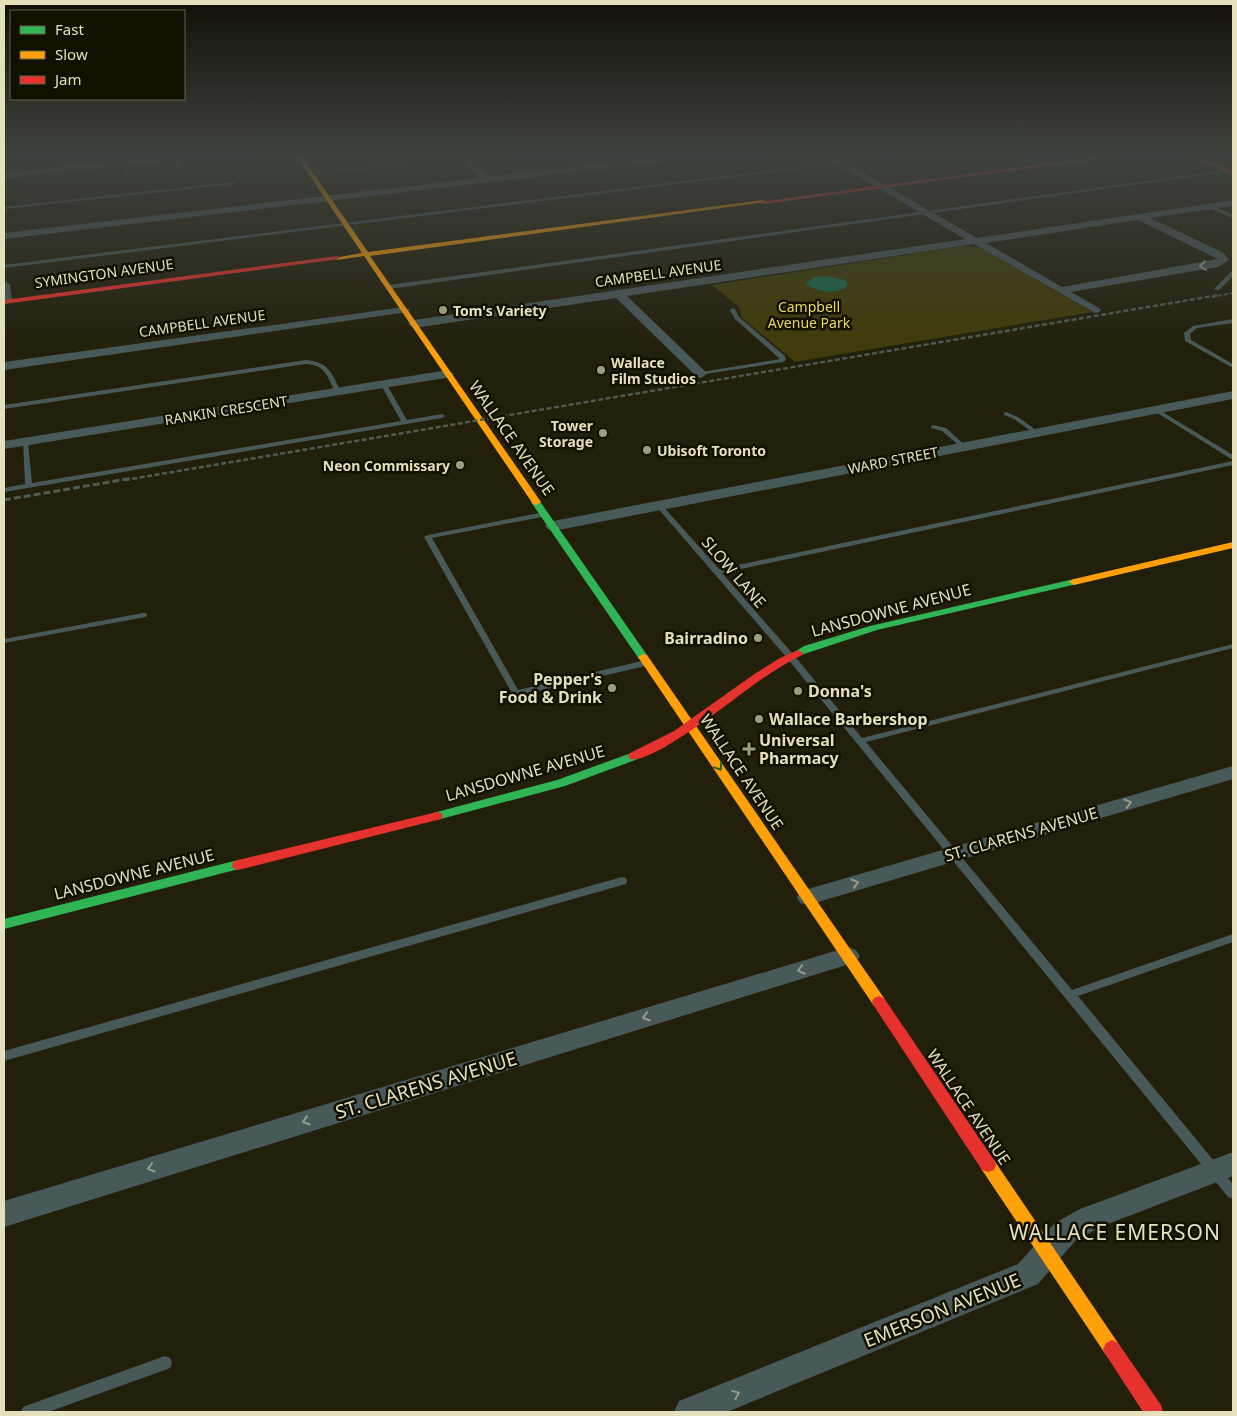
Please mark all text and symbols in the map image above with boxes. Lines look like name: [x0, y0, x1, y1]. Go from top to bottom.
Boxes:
legend: [10, 10, 185, 100]
text: Fast: [55, 19, 84, 39]
text: Slow: [55, 44, 88, 64]
text: Jam: [53, 69, 82, 89]
street label: SYMINGTON AVENUE: [33, 254, 175, 292]
street label: CAMPBELL AVENUE: [594, 255, 722, 291]
one-way arrow: [1198, 261, 1207, 271]
park label: Campbell Avenue Park: [768, 297, 851, 332]
place label: Tom's Variety: [453, 301, 546, 320]
marker: Tom's Variety: [437, 304, 449, 316]
street label: CAMPBELL AVENUE: [138, 305, 266, 341]
place label: Wallace Film Studios: [611, 353, 696, 388]
marker: Wallace Film Studios: [595, 364, 607, 376]
street label: WALLACE AVENUE: [464, 376, 560, 500]
street label: RANKIN CRESCENT: [163, 391, 289, 429]
place label: Tower Storage: [539, 416, 594, 451]
marker: Tower Storage: [597, 427, 609, 439]
place label: Ubisoft Toronto: [657, 441, 766, 460]
street label: WARD STREET: [846, 442, 940, 478]
marker: Ubisoft Toronto: [641, 444, 653, 456]
place label: Neon Commissary: [323, 456, 450, 475]
marker: Neon Commissary: [454, 459, 466, 471]
street label: SLOW LANE: [697, 532, 771, 612]
street label: LANSDOWNE AVENUE: [809, 578, 973, 642]
place label: Bairradino: [664, 627, 748, 649]
marker: Bairradino: [752, 632, 764, 644]
place label: Pepper's Food & Drink: [499, 668, 602, 708]
place label: Donna's: [808, 680, 872, 702]
marker: Pepper's Food & Drink: [606, 682, 618, 694]
marker: Donna's: [792, 685, 804, 697]
place label: Wallace Barbershop: [769, 708, 928, 730]
street label: WALLACE AVENUE: [695, 710, 789, 834]
marker: Wallace Barbershop: [753, 713, 765, 725]
place label: Universal Pharmacy: [759, 729, 840, 769]
street label: LANSDOWNE AVENUE: [443, 740, 607, 806]
marker: Universal Pharmacy: [743, 743, 755, 755]
one-way arrow: [713, 761, 722, 770]
one-way arrow: [1124, 798, 1132, 808]
street label: ST. CLARENS AVENUE: [942, 802, 1100, 866]
street label: LANSDOWNE AVENUE: [52, 843, 216, 905]
one-way arrow: [850, 879, 859, 889]
one-way arrow: [798, 964, 806, 974]
one-way arrow: [642, 1012, 651, 1022]
street label: ST. CLARENS AVENUE: [332, 1045, 520, 1125]
street label: WALLACE AVENUE: [922, 1045, 1016, 1169]
one-way arrow: [303, 1115, 311, 1125]
one-way arrow: [147, 1163, 156, 1173]
district label: WALLACE EMERSON: [1009, 1218, 1221, 1246]
street label: EMERSON AVENUE: [860, 1267, 1024, 1353]
one-way arrow: [731, 1390, 740, 1400]

